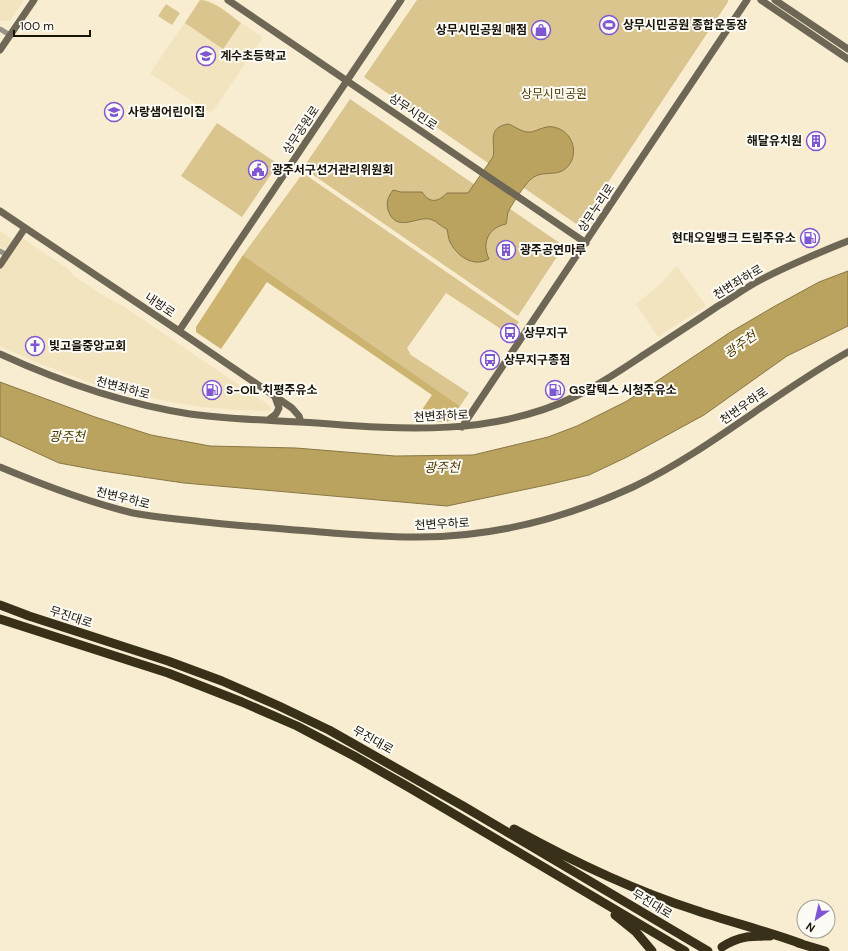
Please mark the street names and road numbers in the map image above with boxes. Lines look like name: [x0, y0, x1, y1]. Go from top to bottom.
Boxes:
street label: 상무시민로: [386, 90, 440, 134]
street label: 상무공원로: [279, 103, 323, 157]
street label: 상무누리로: [574, 181, 618, 235]
street label: 천변좌하로: [710, 261, 766, 303]
street label: 내방로: [142, 289, 178, 321]
street label: 천변좌하로: [94, 373, 152, 403]
street label: 천변우하로: [717, 384, 771, 428]
street label: 천변좌하로: [413, 407, 469, 425]
street label: 천변우하로: [94, 484, 152, 512]
street label: 천변우하로: [414, 515, 470, 533]
street label: 무진대로: [48, 603, 94, 631]
street label: 무진대로: [350, 722, 396, 758]
street label: 무진대로: [629, 886, 675, 922]

